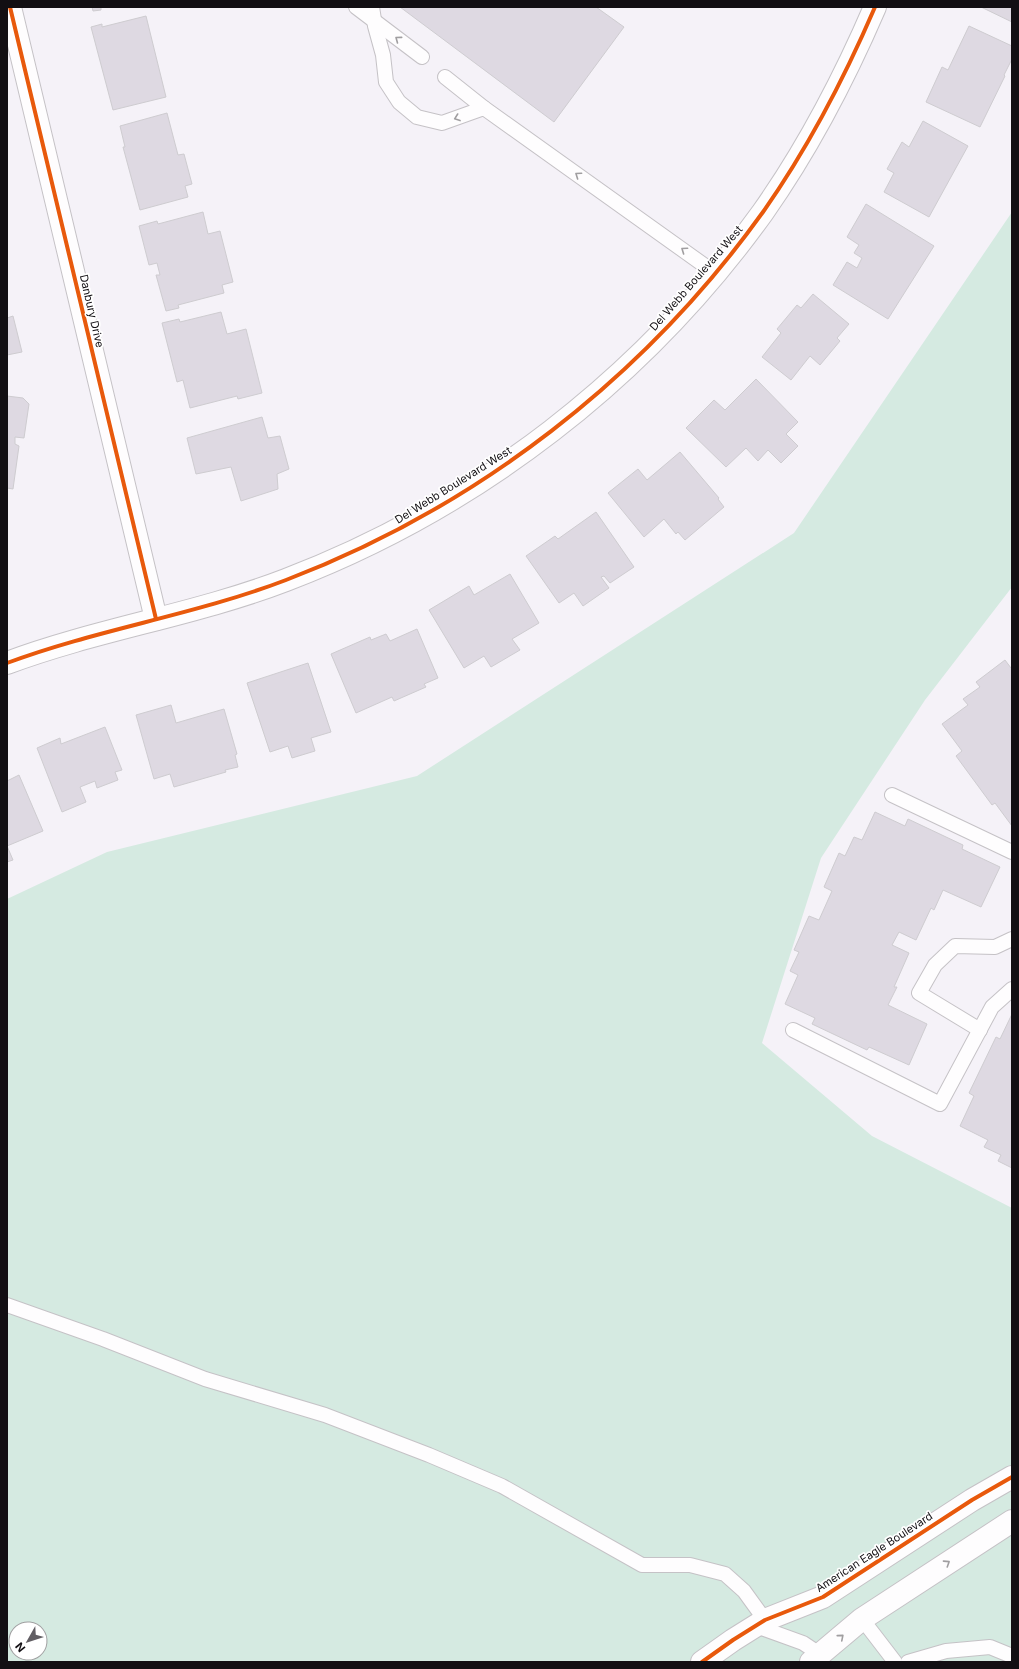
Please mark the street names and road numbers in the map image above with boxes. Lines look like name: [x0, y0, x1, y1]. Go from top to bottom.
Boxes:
street label: Del Webb Boulevard West: [647, 222, 746, 333]
street label: Danbury Drive: [77, 273, 107, 349]
street label: Del Webb Boulevard West: [392, 443, 514, 527]
street label: American Eagle Boulevard: [813, 1509, 935, 1595]

